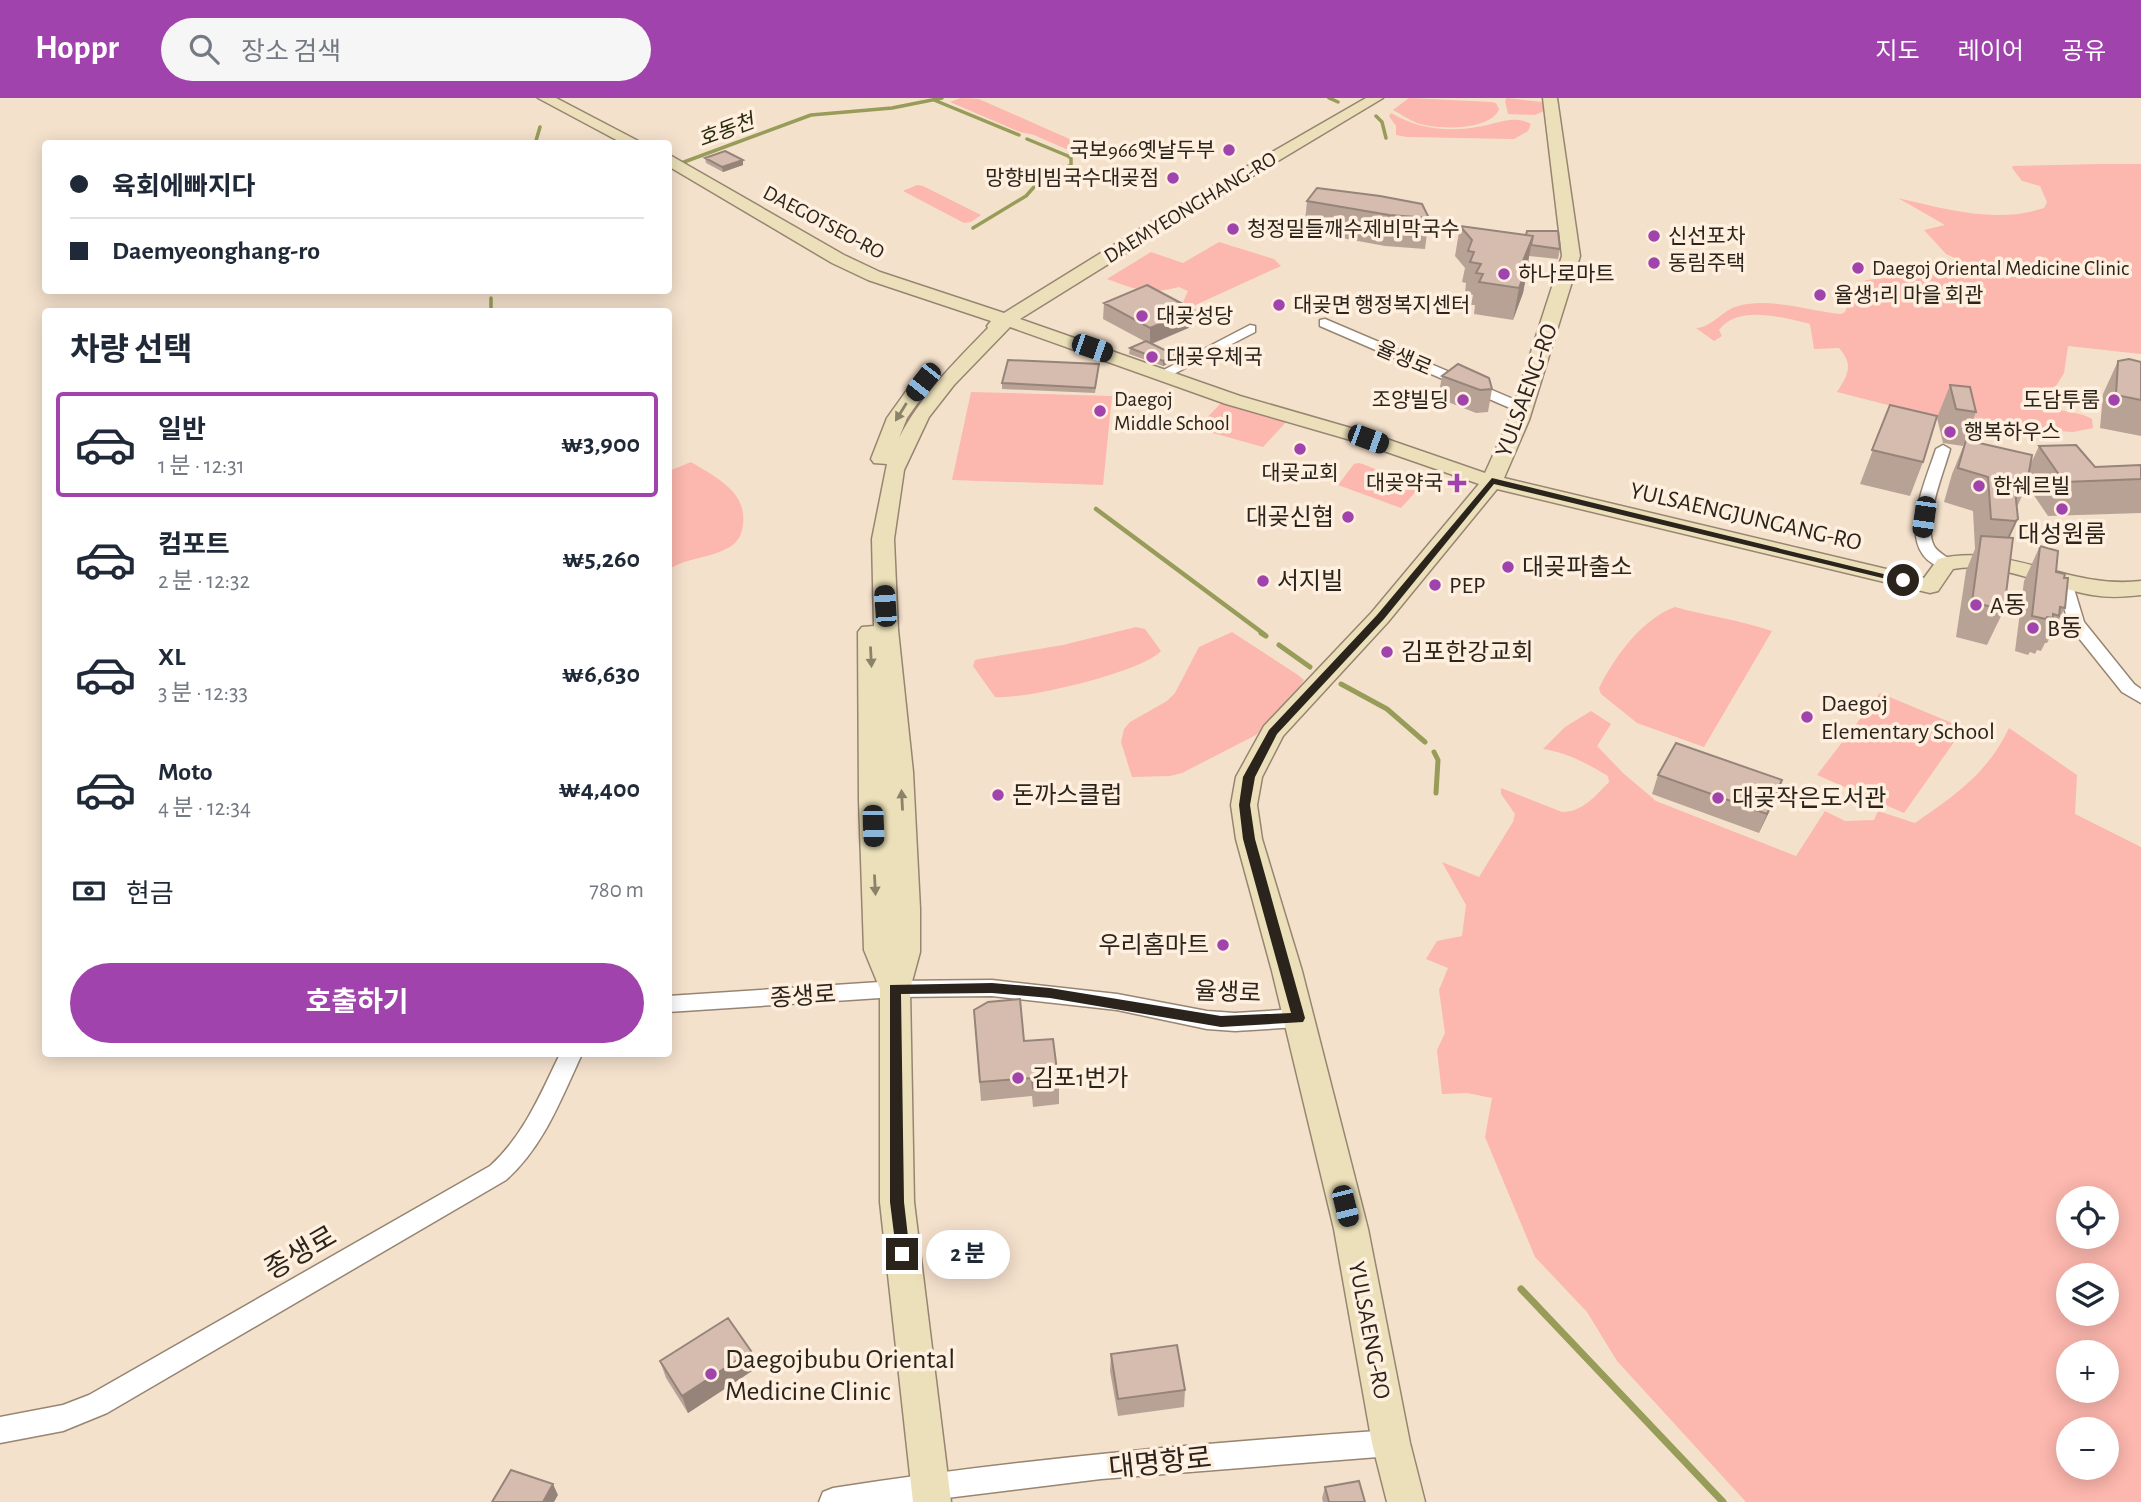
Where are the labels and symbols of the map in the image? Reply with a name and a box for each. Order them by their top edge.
water label: 호동천 [695,109,760,150]
place label: 국보966옛날두부 [1069,139,1215,161]
marker: 국보966옛날두부 [1221,142,1237,158]
street label: DAEMYEONGHANG-RO [1101,148,1280,267]
place label: 망향비빔국수대곶점 [985,167,1159,189]
marker: 망향비빔국수대곶점 [1165,170,1181,186]
street label: DAEGOTSEO-RO [760,182,888,263]
place label: 청정밀들깨수제비막국수 [1247,218,1460,240]
marker: 청정밀들깨수제비막국수 [1225,221,1241,237]
place label: 신선포차 [1668,225,1745,247]
marker: 신선포차 [1646,228,1662,244]
place label: 동림주택 [1668,252,1745,274]
marker: 동림주택 [1646,255,1662,271]
place label: Daegoj Oriental Medicine Clinic [1872,258,2129,279]
marker: Daegoj Oriental Medicine Clinic [1850,260,1866,276]
place label: 하나로마트 [1518,263,1615,285]
marker: 하나로마트 [1496,266,1512,282]
place label: 율생1리 마을 회관 [1834,284,1983,306]
marker: 율생1리 마을 회관 [1812,287,1828,303]
place label: 대곶면 행정복지센터 [1293,294,1470,316]
marker: 대곶면 행정복지센터 [1271,297,1287,313]
place label: 대곶성당 [1156,305,1233,327]
marker: 대곶성당 [1134,308,1150,324]
street label: YULSAENG-RO [1492,321,1562,460]
car [1069,331,1116,365]
street label: 율생로 [1373,337,1435,379]
place label: 대곶우체국 [1166,346,1263,368]
marker: 대곶우체국 [1144,349,1160,365]
car [902,359,945,405]
place label: Daegoj Middle School [1114,389,1230,434]
place label: 조양빌딩 [1372,389,1449,411]
place label: 도담투룸 [2023,389,2100,411]
marker: 조양빌딩 [1455,392,1471,408]
marker: 도담투룸 [2106,392,2122,408]
one-way arrow [895,402,908,421]
marker: Daegoj Middle School [1092,403,1108,419]
place label: 행복하우스 [1964,421,2061,443]
car [1345,422,1392,456]
marker: 행복하우스 [1942,424,1958,440]
marker: 대곶교회 [1292,441,1308,457]
place label: 대곶교회 [1261,462,1339,484]
place label: 대곶약국 [1366,472,1443,494]
marker: 대곶약국 [1449,475,1465,491]
place label: 한쉐르빌 [1993,475,2070,497]
marker: 한쉐르빌 [1971,478,1987,494]
street label: YULSAENGJUNGANG-RO [1628,479,1864,555]
car [1911,495,1938,539]
marker: 대성원룸 [2054,501,2070,517]
place label: 대곶신협 [1246,504,1334,530]
marker: 대곶신협 [1340,509,1356,525]
place label: 대성원룸 [2018,522,2106,547]
place label: 대곶파출소 [1522,555,1632,580]
marker: 대곶파출소 [1500,559,1516,575]
route start [1887,564,1919,596]
place label: 서지빌 [1277,569,1343,594]
marker: 서지빌 [1255,573,1271,589]
place label: PEP [1449,574,1486,598]
marker: PEP [1427,577,1443,593]
car [874,584,897,628]
place label: A동 [1990,594,2026,618]
marker: A동 [1968,597,1984,613]
place label: B동 [2047,617,2082,641]
marker: B동 [2025,620,2041,636]
place label: 김포한강교회 [1401,640,1533,665]
marker: 김포한강교회 [1379,644,1395,660]
one-way arrow [866,646,877,668]
place label: Daegoj Elementary School [1821,692,1995,744]
marker: Daegoj Elementary School [1799,709,1815,725]
place label: 돈까스클럽 [1012,783,1122,808]
place label: 대곶작은도서관 [1732,786,1887,811]
marker: 돈까스클럽 [990,787,1006,803]
one-way arrow [896,789,907,811]
marker: 대곶작은도서관 [1710,790,1726,806]
car [862,805,885,847]
one-way arrow [870,874,881,896]
place label: 우리홈마트 [1099,932,1209,958]
marker: 우리홈마트 [1215,937,1231,953]
street label: 율생로 [1194,979,1262,1006]
street label: 종생로 [769,982,837,1011]
place label: 김포1번가 [1032,1066,1129,1091]
marker: 김포1번가 [1010,1070,1026,1086]
car [1330,1183,1361,1229]
street label: 종생로 [260,1221,341,1285]
callout: 2 분 [926,1230,1010,1278]
route end [886,1238,918,1270]
street label: YULSAENG-RO [1344,1259,1394,1401]
place label: Daegojbubu Oriental Medicine Clinic [725,1346,955,1406]
marker: Daegojbubu Oriental Medicine Clinic [703,1366,719,1382]
street label: 대명항로 [1107,1443,1213,1483]

